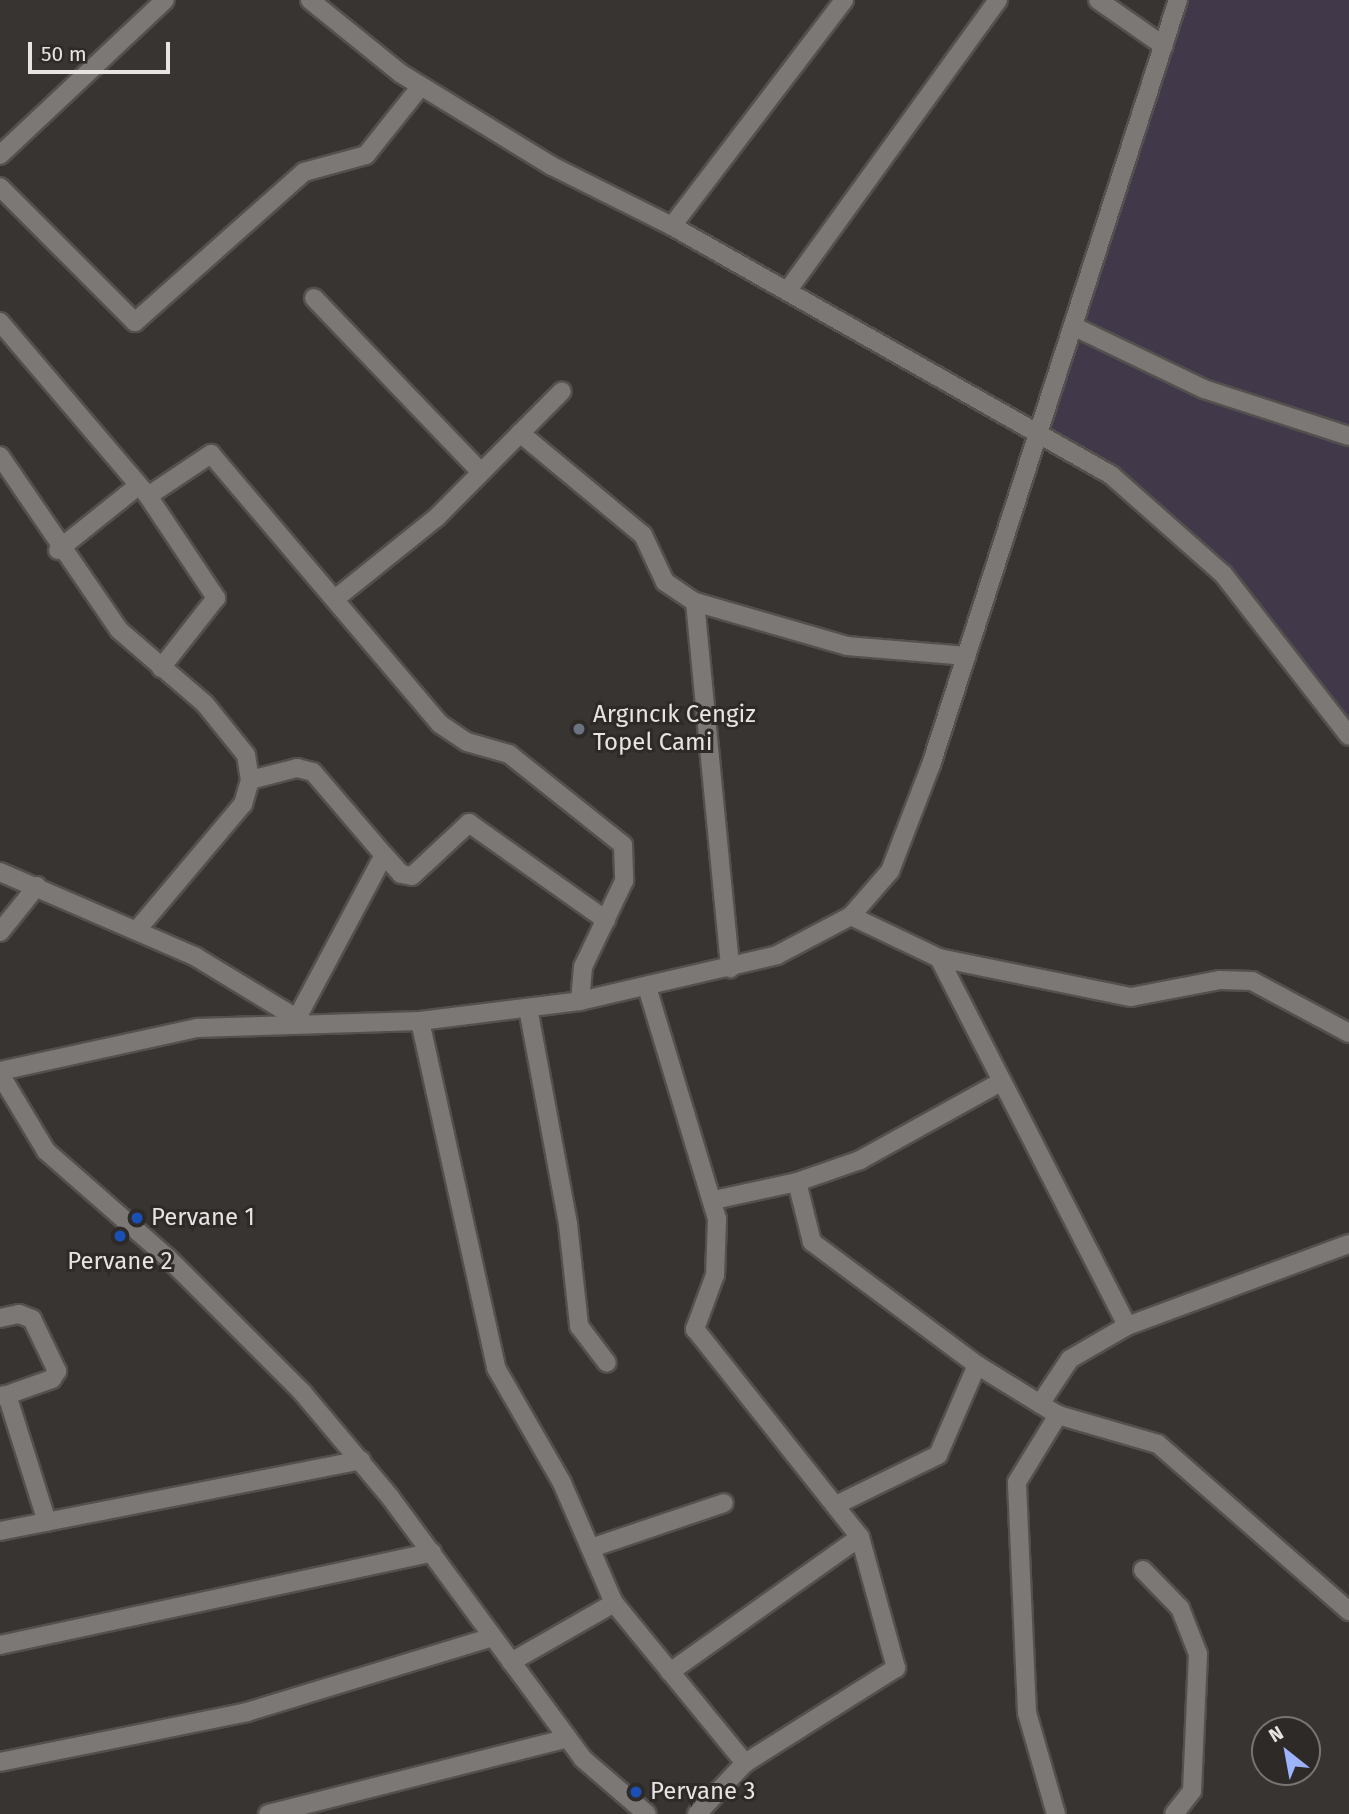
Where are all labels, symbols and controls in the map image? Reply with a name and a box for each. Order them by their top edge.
scale bar [32,28,173,72]
text: 50 m [41,41,87,67]
place label: Argıncık Cengiz Topel Cami [593,701,756,757]
marker: Argıncık Cengiz Topel Cami [571,721,587,737]
place label: Pervane 1 [151,1204,255,1232]
marker: Pervane 1 [129,1210,145,1226]
marker: Pervane 2 [112,1228,128,1244]
place label: Pervane 2 [67,1248,173,1276]
north arrow [1251,1716,1321,1786]
text: N [1265,1721,1287,1747]
place label: Pervane 3 [650,1778,756,1806]
marker: Pervane 3 [628,1784,644,1800]

